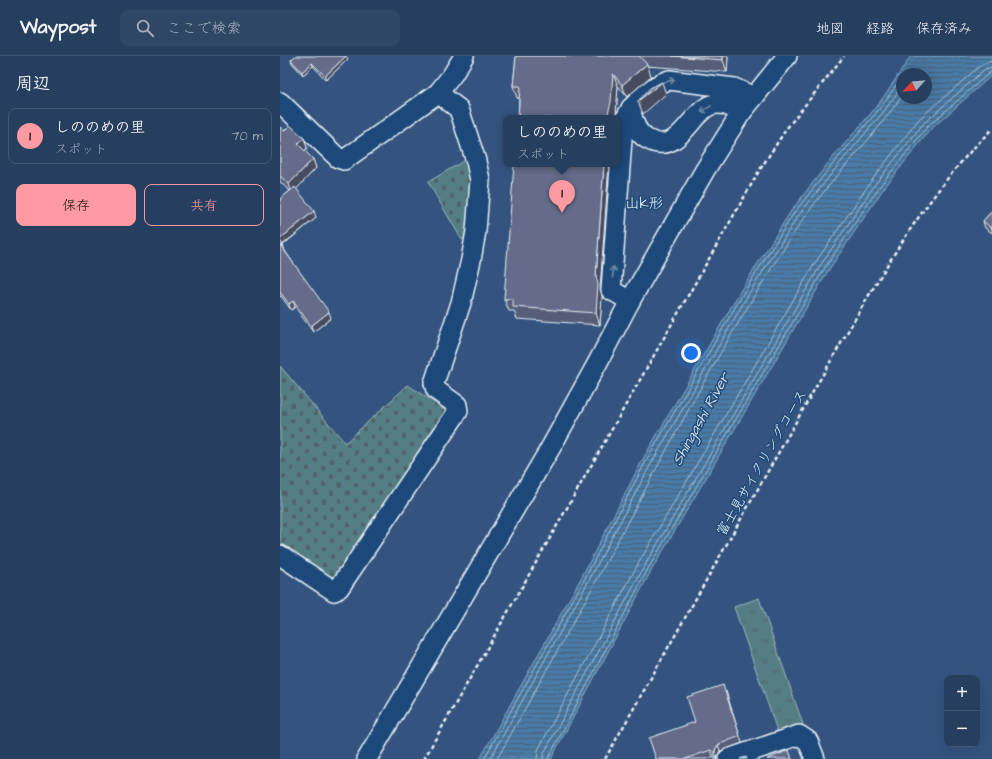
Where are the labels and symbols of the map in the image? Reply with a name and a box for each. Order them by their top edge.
north arrow [896,68,932,104]
one-way arrow [662,77,675,85]
one-way arrow [700,104,711,113]
pin: 1 [549,180,575,213]
district label: 山k形 [624,193,664,214]
one-way arrow [609,266,616,279]
your location [681,343,701,363]
water label: Shingashi River [667,368,737,469]
street label: 富士見サイクリングコース [712,386,812,540]

